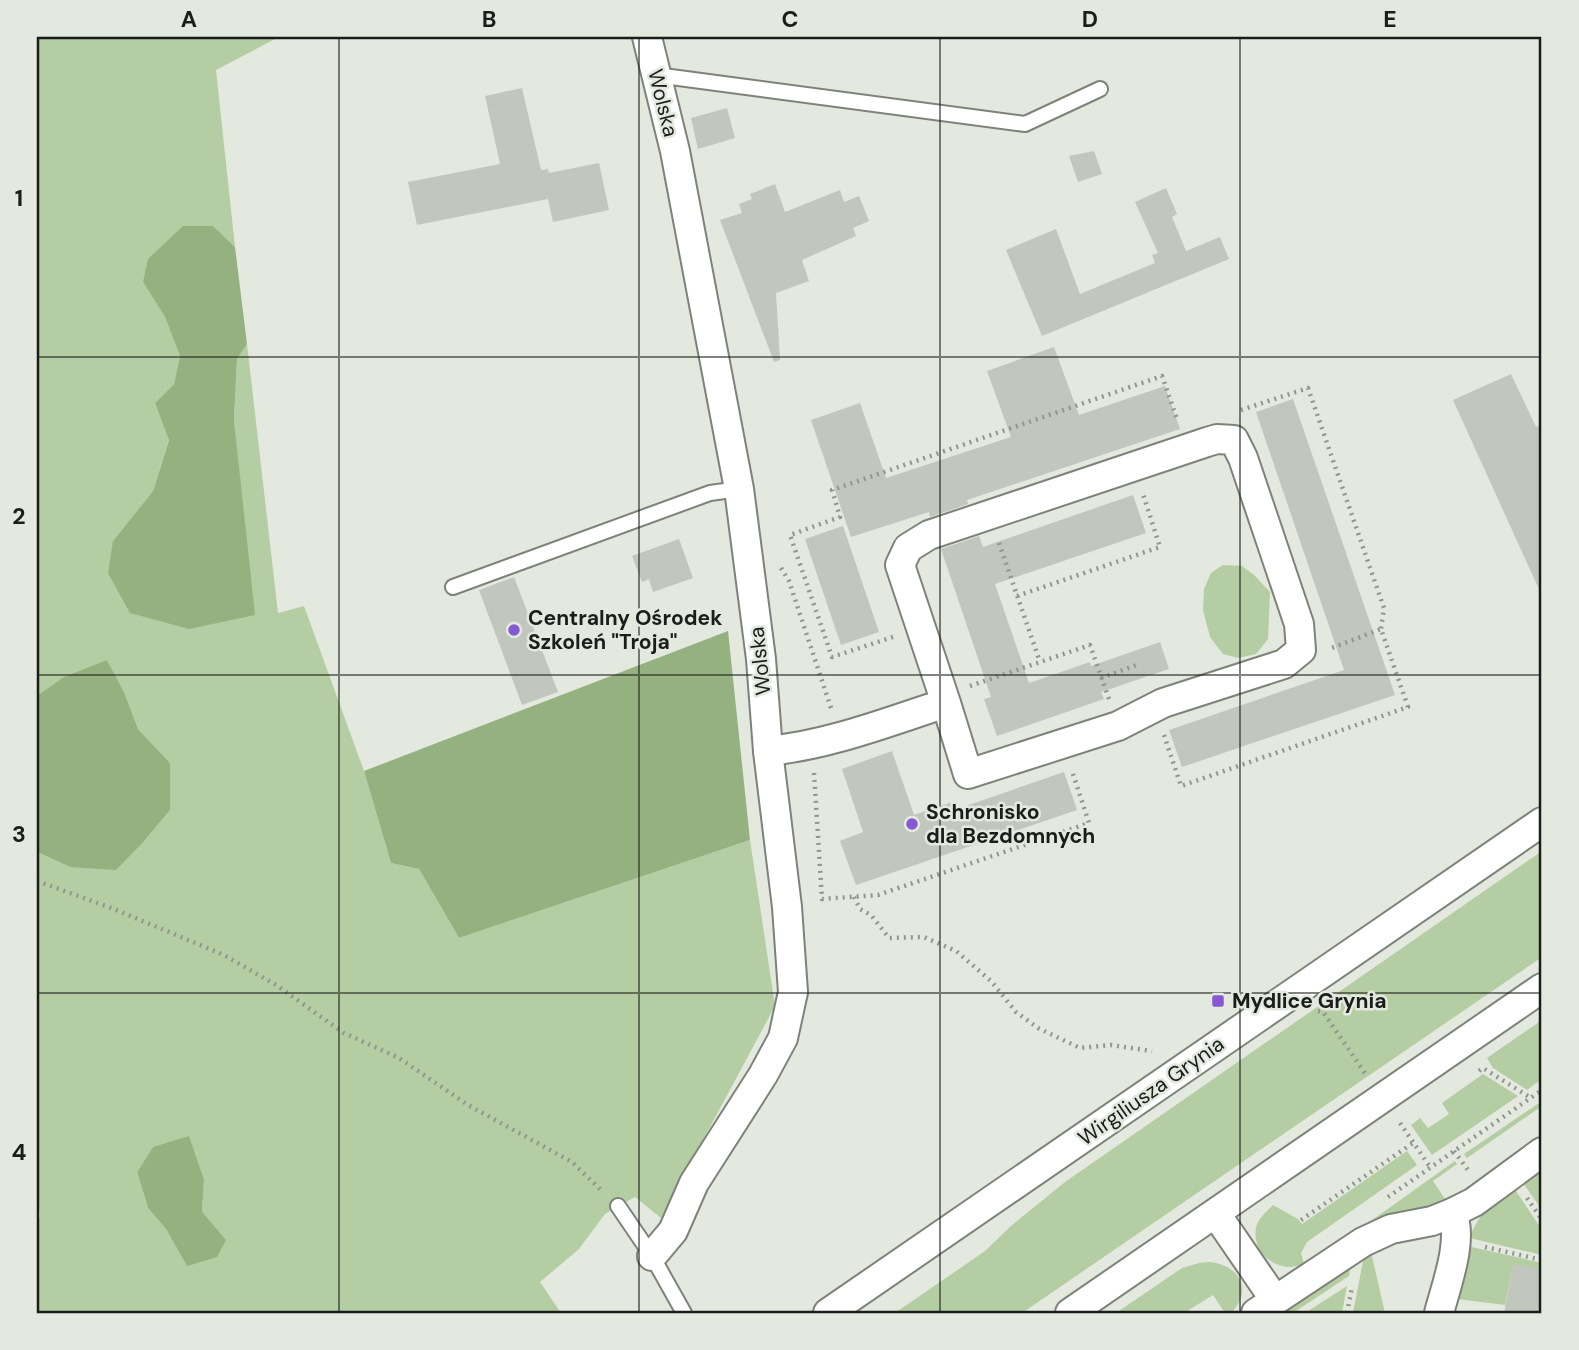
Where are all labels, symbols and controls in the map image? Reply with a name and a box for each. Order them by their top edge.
text: A [181,4,197,34]
text: B [482,4,496,34]
text: C [782,4,798,34]
text: D [1082,4,1098,34]
text: E [1383,4,1397,34]
street label: Wolska [641,66,685,140]
text: 1 [15,183,23,213]
text: 2 [12,501,26,531]
place label: Centralny Ośrodek Szkoleń "Troja" [528,604,722,656]
marker: Centralny Ośrodek Szkoleń "Troja" [506,622,522,638]
street label: Wolska [742,625,778,697]
place label: Schronisko dla Bezdomnych [926,798,1095,850]
marker: Schronisko dla Bezdomnych [904,816,920,832]
text: 3 [12,819,26,849]
place label: Mydlice Grynia [1232,987,1386,1015]
marker: Mydlice Grynia [1210,993,1226,1009]
street label: Wirgiliusza Grynia [1072,1030,1230,1152]
text: 4 [12,1137,27,1167]

